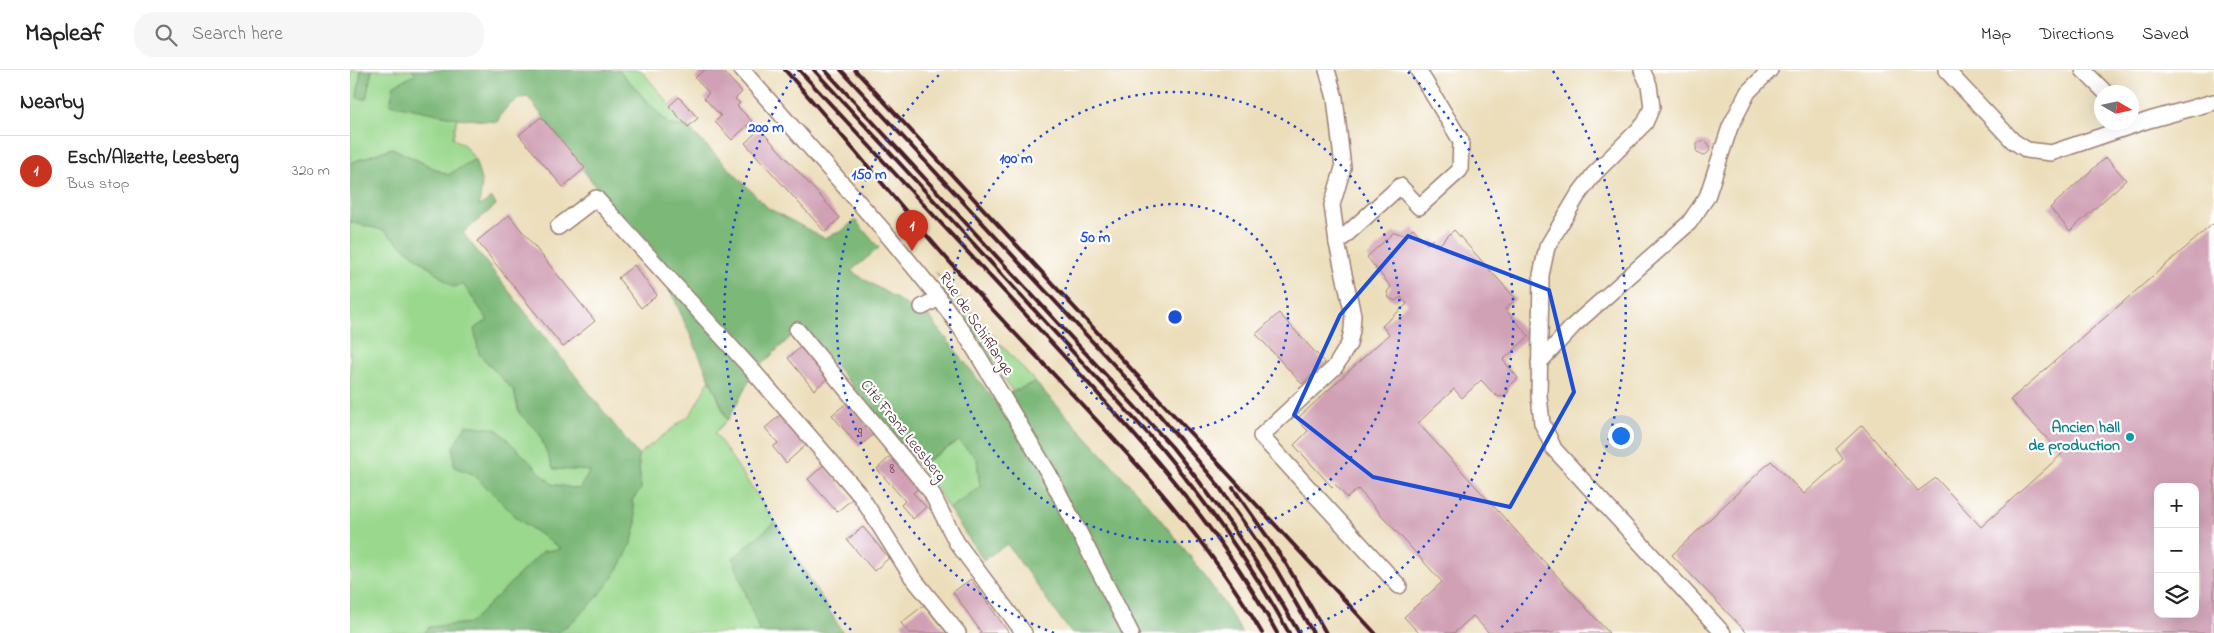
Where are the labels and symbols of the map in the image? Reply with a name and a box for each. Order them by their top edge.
north arrow [2094,85,2139,130]
text: 200 m [747,117,784,139]
text: 100 m [999,148,1033,170]
text: 150 m [851,164,887,186]
pin: 1 [896,210,928,251]
text: 50 m [1080,227,1111,249]
street label: Rue de Schifflange [932,267,1020,381]
centre of rings [1166,308,1184,326]
street label: Cité Franz Leesberg [854,375,952,487]
place label: Ancien hall de production [2028,416,2120,458]
house number: 9 [858,423,863,444]
your location [1608,423,1634,449]
marker: Ancien hall de production [2124,431,2136,443]
house number: 8 [889,459,895,480]

